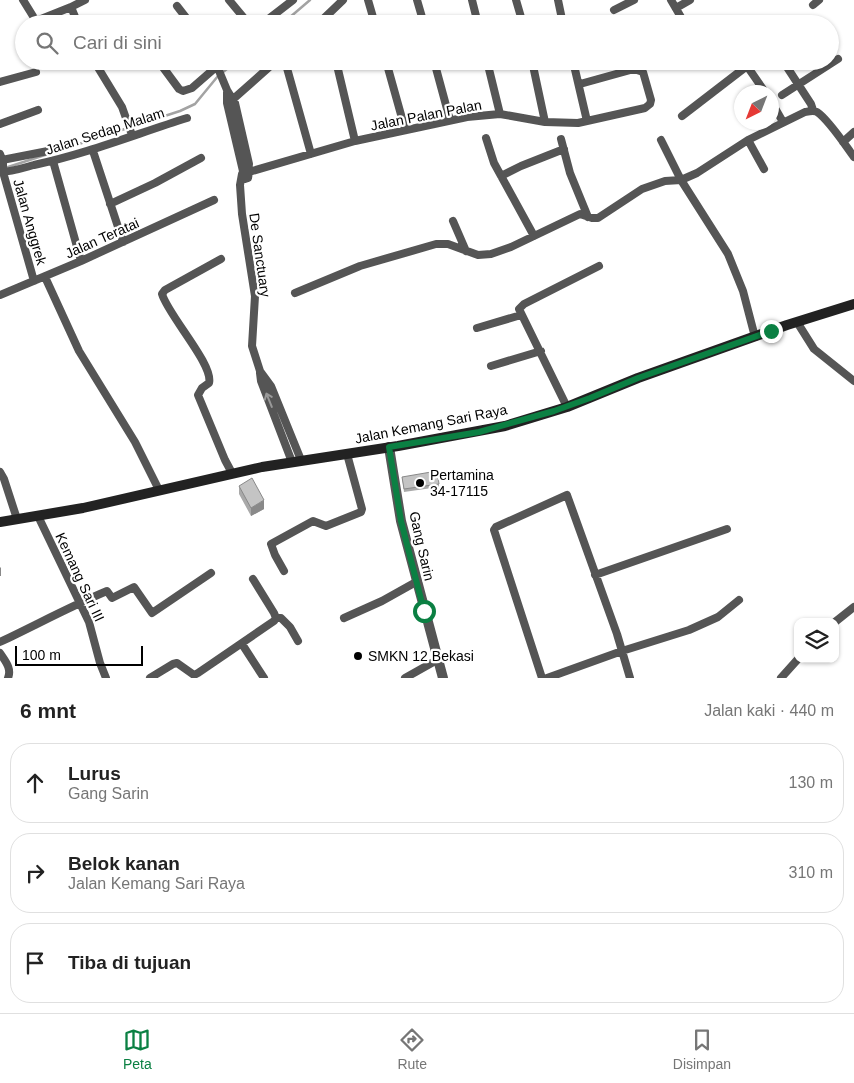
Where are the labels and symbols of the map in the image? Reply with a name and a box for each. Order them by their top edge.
north arrow [734,85,779,130]
street label: Jalan Palan Palan [369,96,483,134]
street label: Jalan Sedap Malam [44,104,166,158]
street label: Jalan Anggrek [10,177,50,268]
street label: De Sanctuary [246,212,274,298]
street label: Jalan Teratai [63,215,141,261]
route end [760,320,783,343]
one-way arrow [263,393,273,408]
street label: Jalan Kemang Sari Raya [353,401,509,447]
place label: Pertamina 34-17115 [430,467,494,499]
marker: Pertamina 34-17115 [414,477,426,489]
street label: Gang Sarin [406,510,438,582]
street label: Kemang Sari III [52,530,108,624]
route start [413,600,436,623]
scale bar [15,643,142,666]
place label: SMKN 12 Bekasi [368,648,474,664]
marker: SMKN 12 Bekasi [352,650,364,662]

